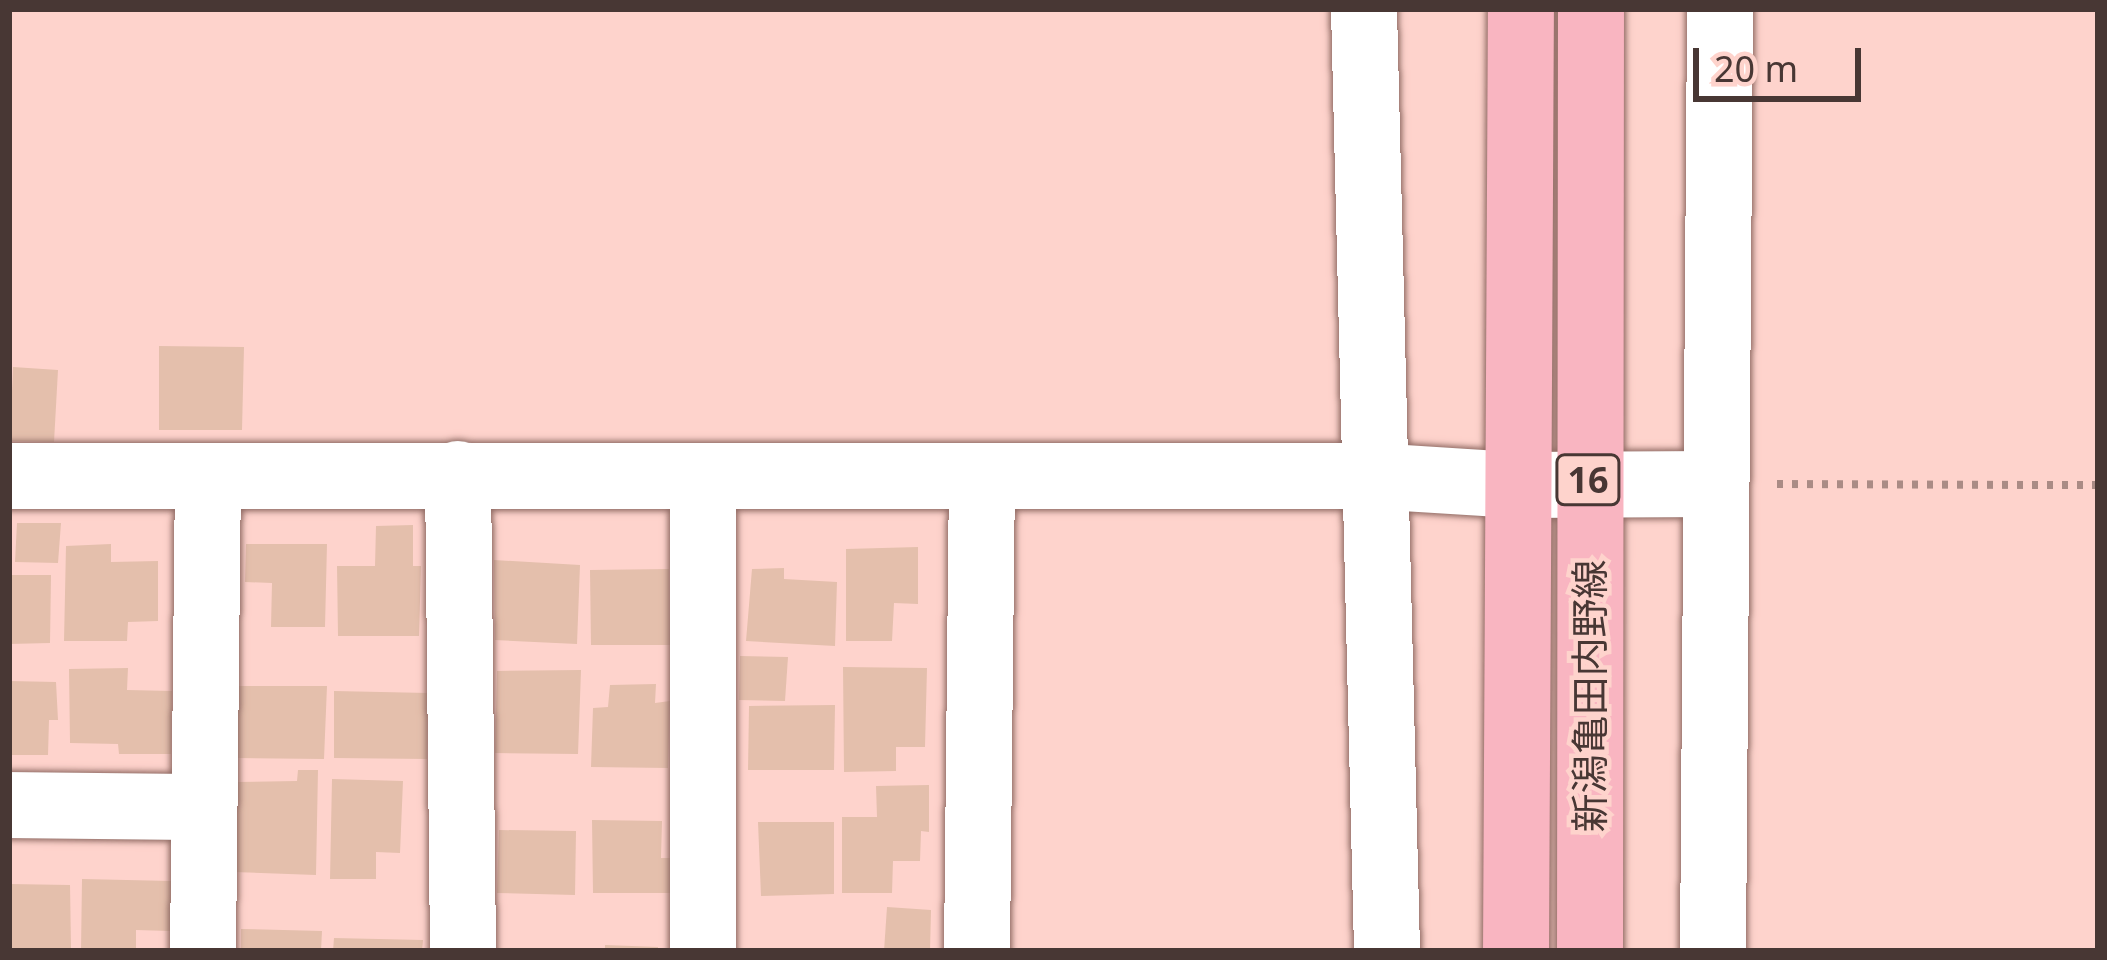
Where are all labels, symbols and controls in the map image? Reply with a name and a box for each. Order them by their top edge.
scale bar [1699,24,1867,98]
text: 20 m [1714,44,1798,93]
road number: 16 [1555,450,1621,510]
street label: 新潟亀田内野線 [1566,560,1612,832]

